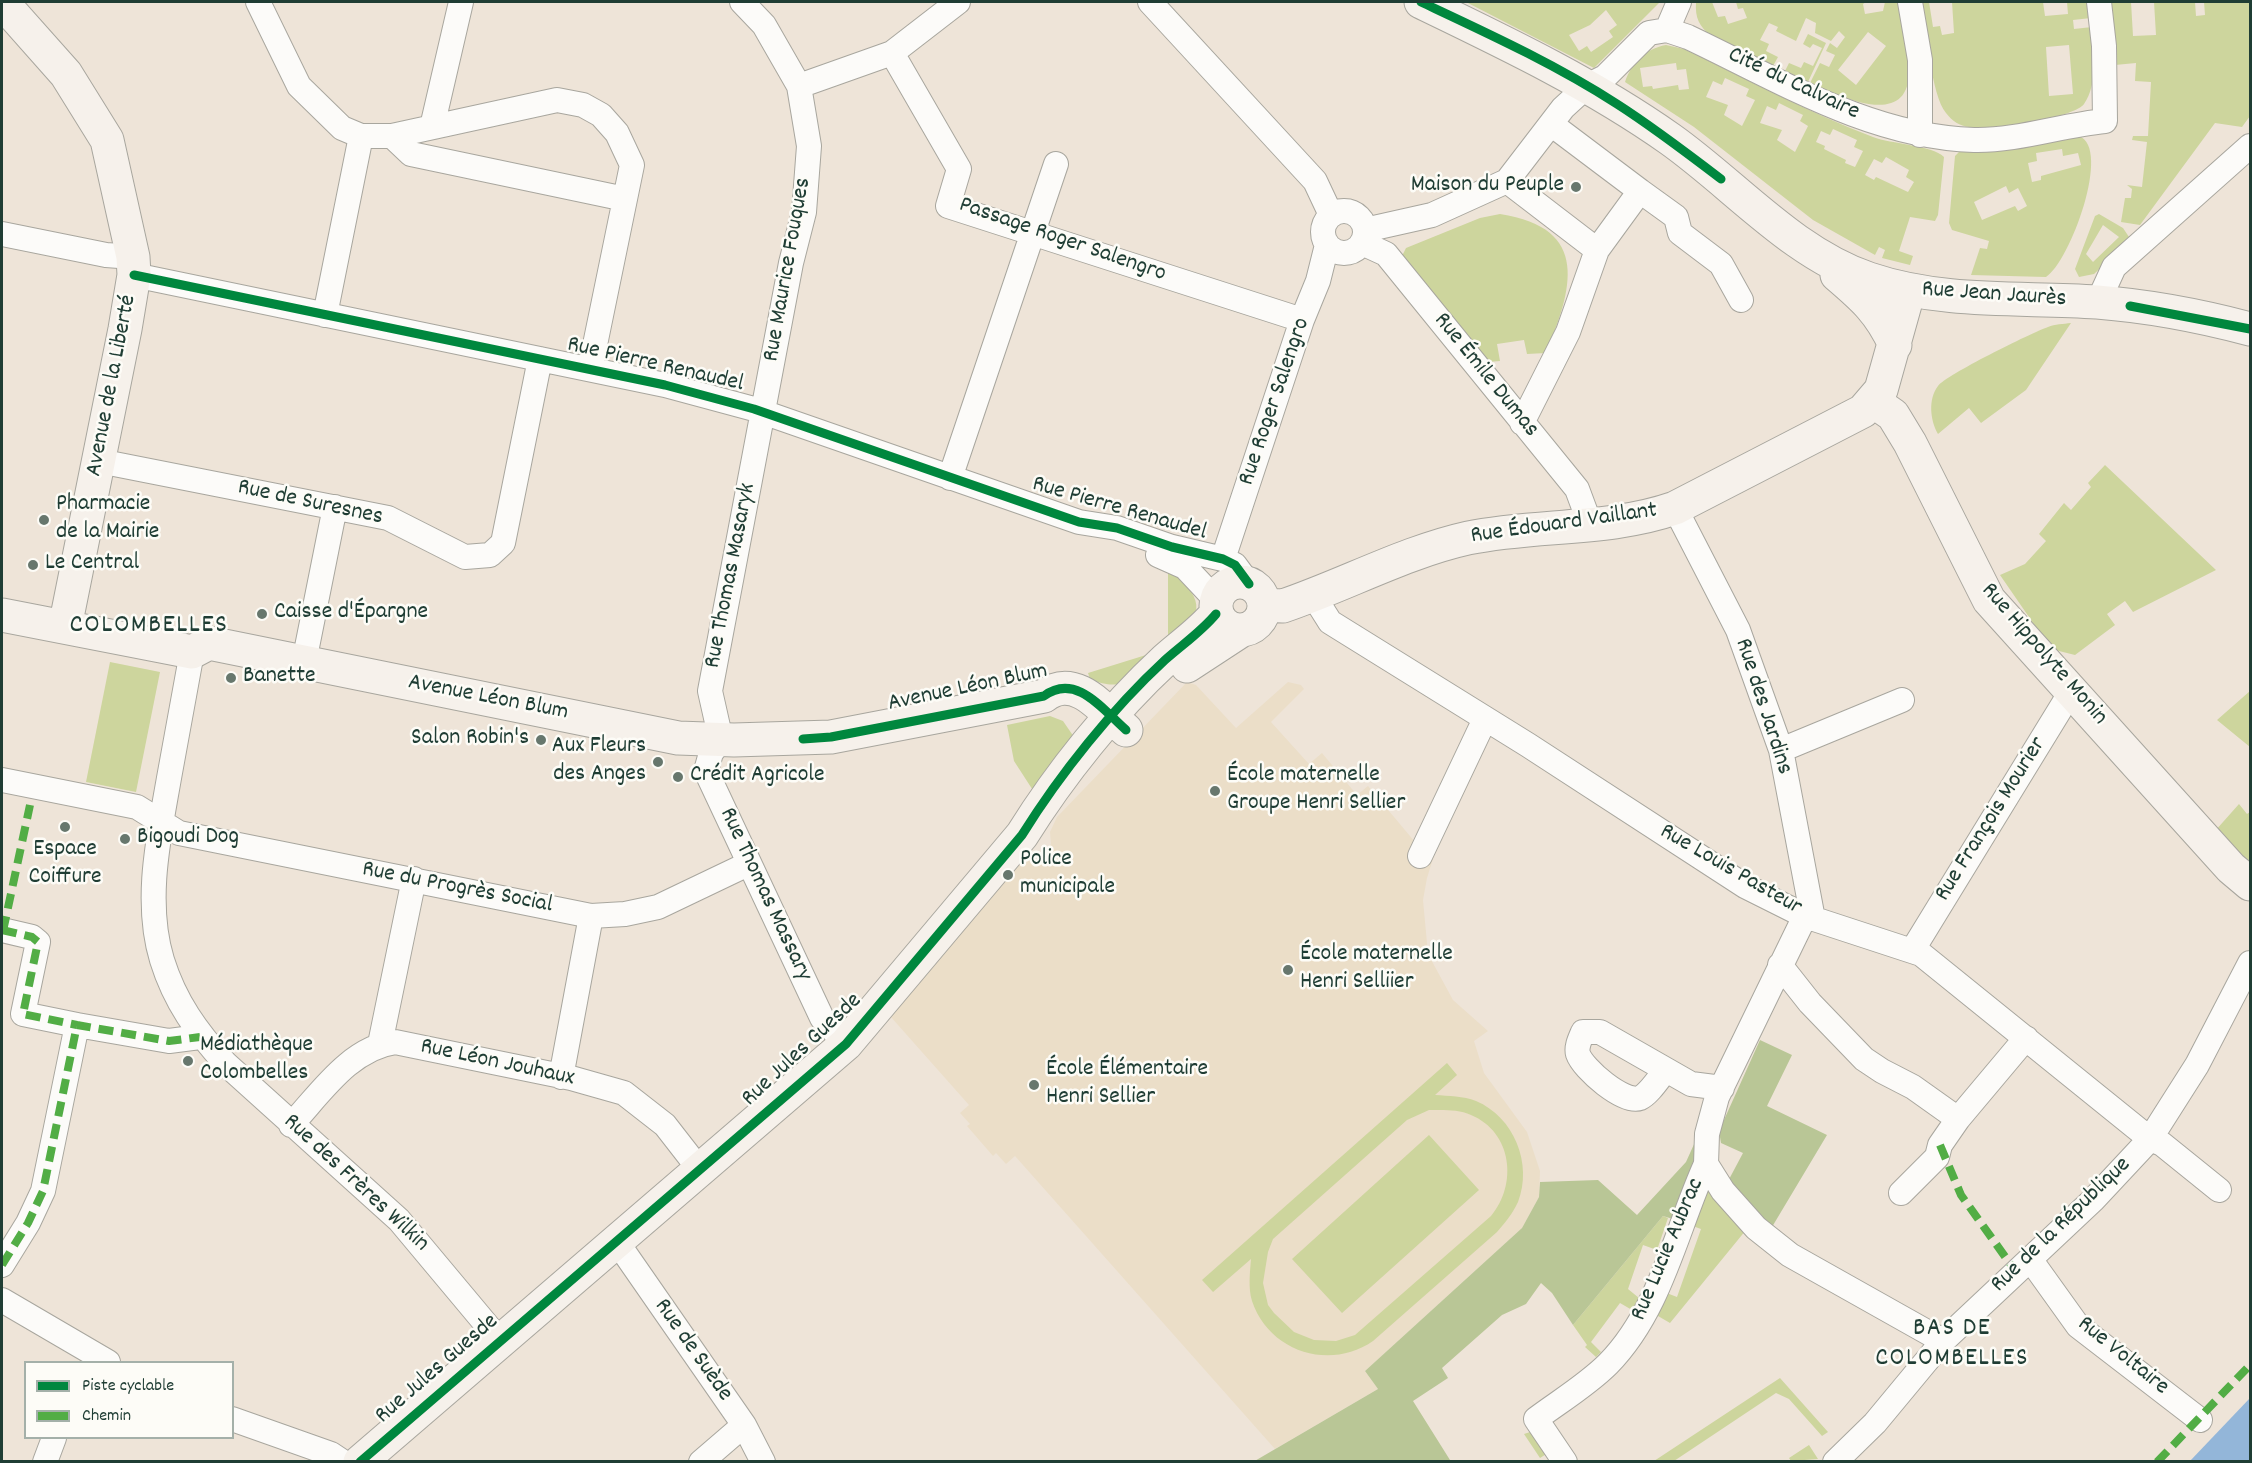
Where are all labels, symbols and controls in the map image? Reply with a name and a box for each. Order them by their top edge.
street label: Cité du Calvaire [1723,42,1863,128]
place label: Maison du Peuple [1411,173,1564,201]
street label: Rue Maurice Fouques [759,176,819,364]
marker: Maison du Peuple [1569,180,1583,194]
street label: Passage Roger Salengro [955,192,1169,290]
street label: Rue Jean Jaurès [1921,277,2067,315]
street label: Avenue de la Liberté [81,293,145,479]
street label: Rue Émile Dumas [1426,308,1544,444]
street label: Rue Roger Salengro [1234,314,1318,490]
street label: Rue Pierre Renaudel [564,332,746,400]
street label: Rue Pierre Renaudel [1028,471,1210,549]
street label: Rue de Suresnes [235,475,385,533]
street label: Rue Thomas Masaryk [700,481,764,671]
place label: Pharmacie de la Mairie [56,492,159,548]
street label: Rue Édouard Vaillant [1469,498,1659,552]
marker: Pharmacie de la Mairie [37,513,51,527]
place label: Le Central [45,551,139,579]
marker: Le Central [26,558,40,572]
street label: Rue Hippolyte Monin [1973,578,2113,732]
place label: Caisse d'Épargne [274,600,428,628]
marker: Caisse d'Épargne [255,607,269,621]
district label: COLOMBELLES [69,611,229,643]
street label: Rue des Jardins [1726,635,1798,779]
street label: Avenue Léon Blum [886,658,1050,720]
place label: Banette [243,664,316,692]
street label: Avenue Léon Blum [405,669,571,729]
marker: Banette [224,671,238,685]
place label: Salon Robin's [411,726,529,754]
marker: Salon Robin's [534,733,548,747]
street label: Rue François Mourier [1930,733,2054,907]
place label: Aux Fleurs des Anges [552,734,646,790]
marker: Aux Fleurs des Anges [651,755,665,769]
place label: Crédit Agricole [690,763,825,791]
place label: École maternelle Groupe Henri Sellier [1227,763,1405,819]
marker: Crédit Agricole [671,770,685,784]
marker: École maternelle Groupe Henri Sellier [1208,784,1222,798]
street label: Rue Thomas Massary [711,804,817,986]
street label: Rue Louis Pasteur [1654,819,1806,923]
marker: Espace Coiffure [58,820,72,834]
place label: Bigoudi Dog [137,825,239,853]
marker: Bigoudi Dog [118,832,132,846]
place label: Espace Coiffure [29,837,101,893]
place label: Police municipale [1020,847,1115,903]
street label: Rue du Progrès Social [359,856,555,922]
marker: Police municipale [1001,868,1015,882]
place label: École maternelle Henri Selliier [1300,942,1453,998]
marker: École maternelle Henri Selliier [1281,963,1295,977]
street label: Rue Jules Guesde [737,988,869,1114]
place label: Médiathèque Colombelles [200,1033,313,1089]
street label: Rue Léon Jouhaux [417,1034,577,1094]
marker: Médiathèque Colombelles [181,1054,195,1068]
place label: École Élémentaire Henri Sellier [1046,1057,1208,1113]
marker: École Élémentaire Henri Sellier [1027,1078,1041,1092]
street label: Rue des Frères Wilkin [276,1109,434,1259]
street label: Rue de la République [1986,1152,2138,1300]
street label: Rue Lucie Aubrac [1626,1174,1712,1326]
street label: Rue de Suède [646,1294,738,1408]
street label: Rue Jules Guesde [370,1309,506,1431]
street label: Rue Voltaire [2070,1311,2174,1403]
district label: BAS DE COLOMBELLES [1875,1314,2029,1376]
legend [24,1361,234,1439]
text: Piste cyclable [82,1374,174,1399]
text: Chemin [82,1404,131,1429]

